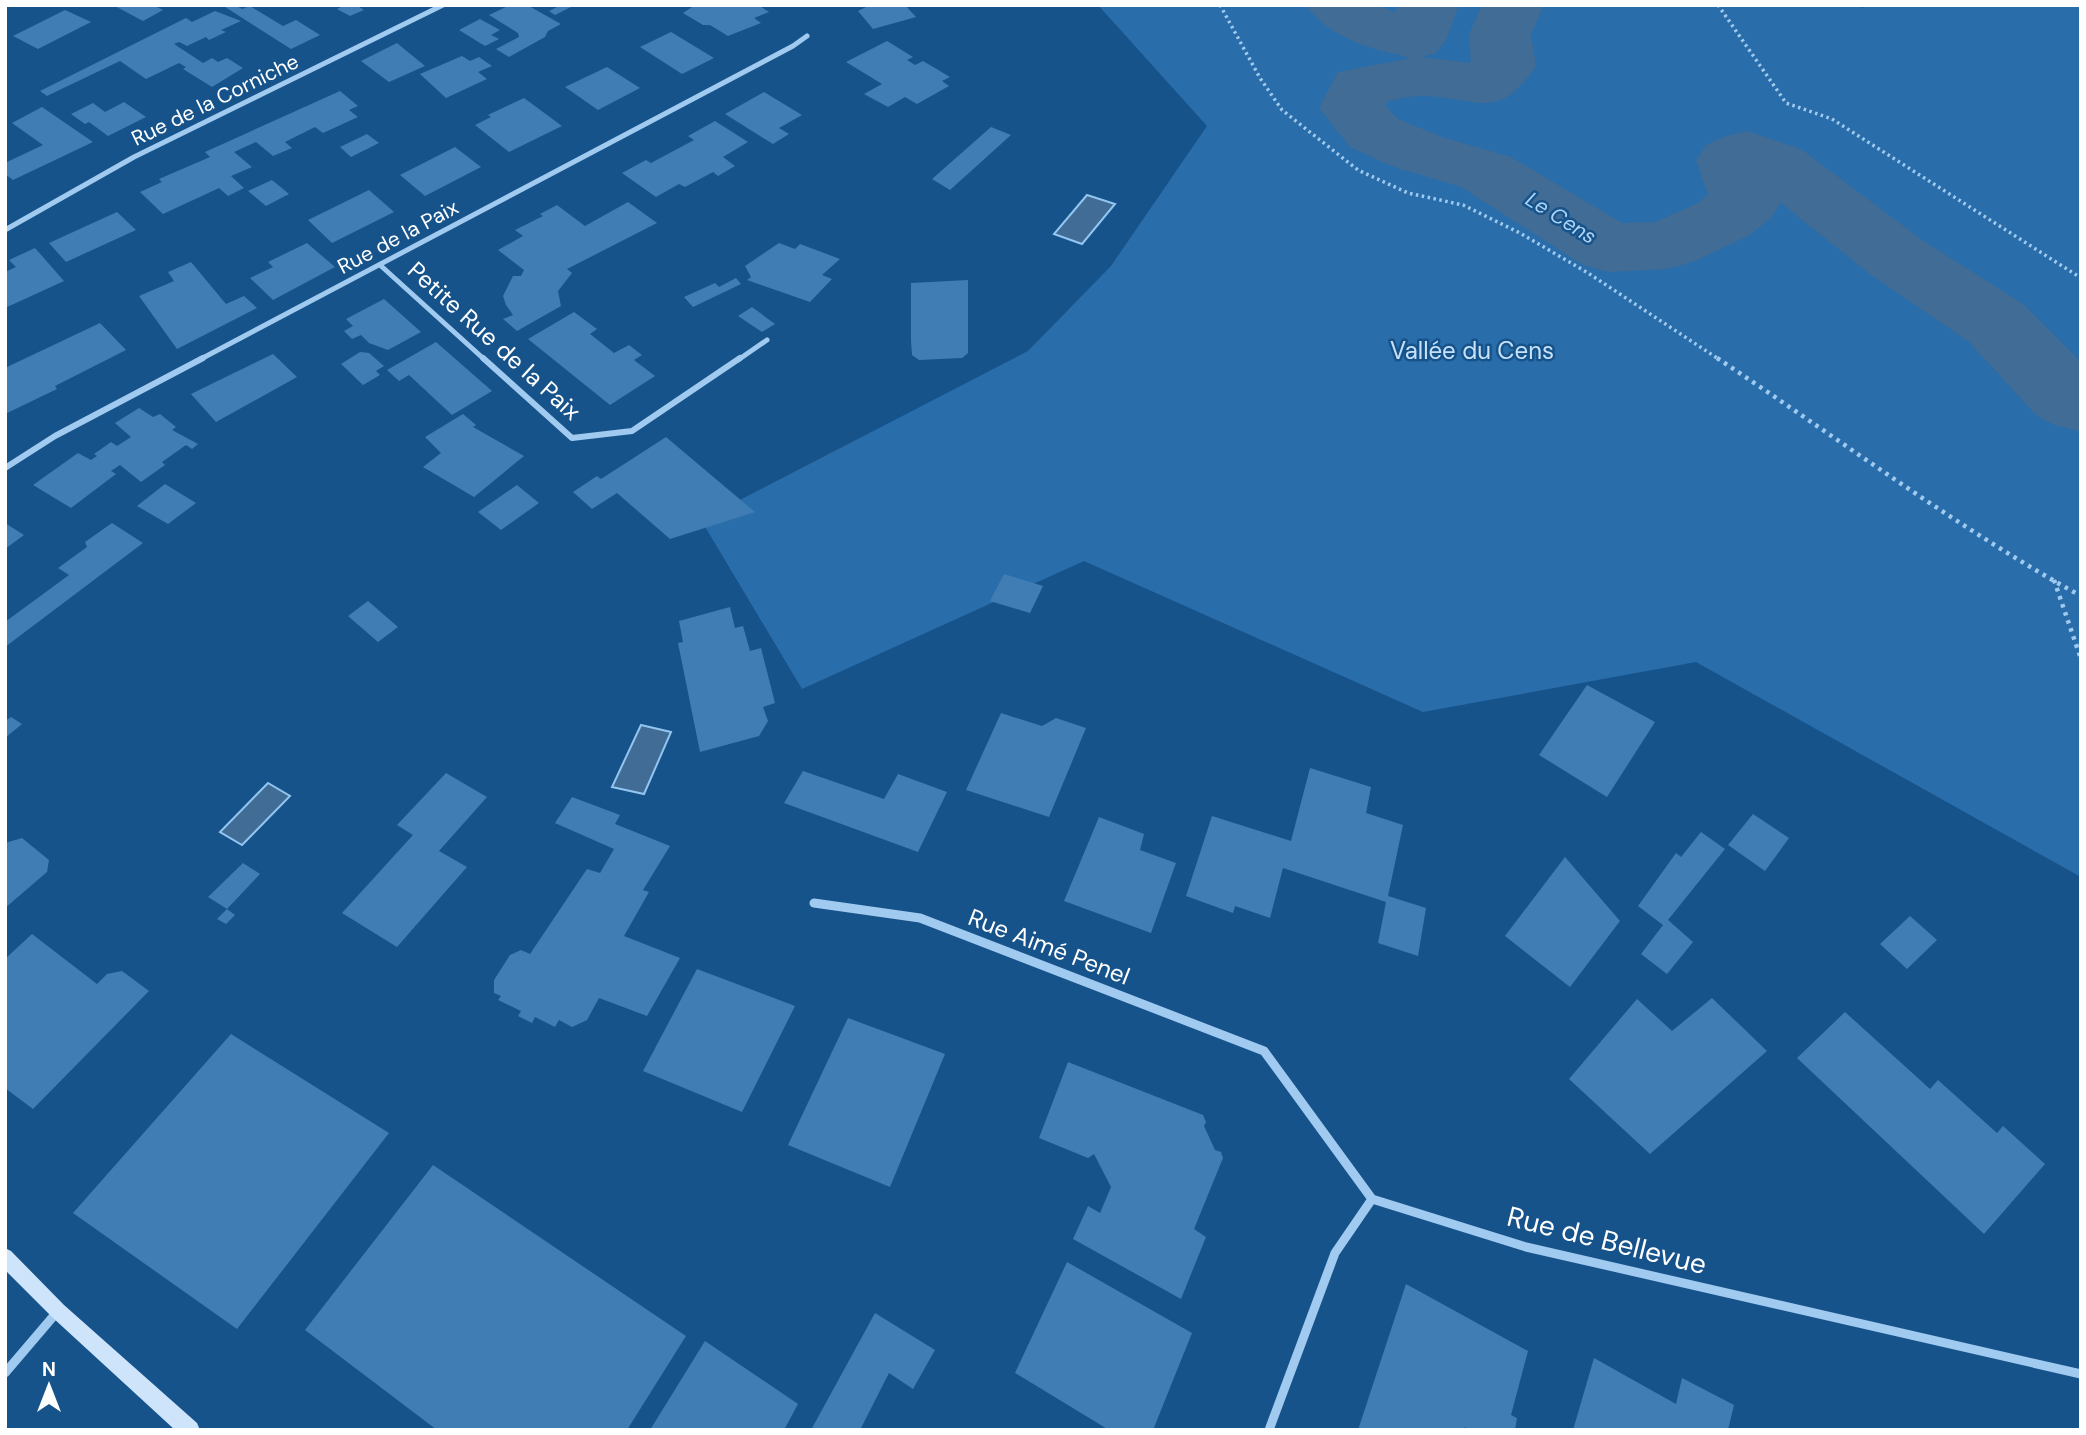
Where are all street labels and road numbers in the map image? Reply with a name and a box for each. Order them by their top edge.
street label: Rue de la Corniche [127,47,303,153]
street label: Rue de la Paix [333,193,463,281]
street label: Petite Rue de la Paix [401,255,588,427]
street label: Rue Aimé Penel [964,901,1134,992]
street label: Rue de Bellevue [1503,1198,1710,1283]

